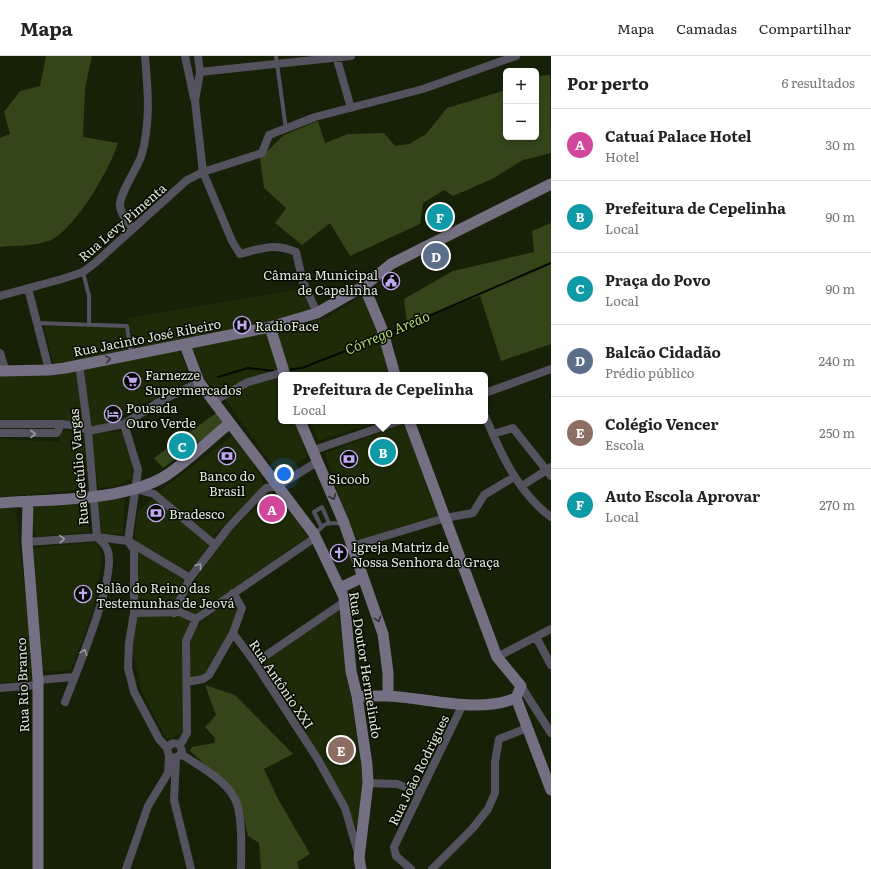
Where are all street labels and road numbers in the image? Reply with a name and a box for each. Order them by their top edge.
street label: Rua Levy Pimenta [74,178,170,266]
street label: Rua Jacinto José Ribeiro [71,313,223,361]
street label: Rua Getúlio Vargas [63,408,93,526]
street label: Rua Doutor Hermelindo [345,590,387,740]
street label: Rua Antônio XXI [245,636,319,732]
street label: Rua Rio Branco [11,637,33,733]
street label: Rua João Rodrigues [383,711,453,829]

